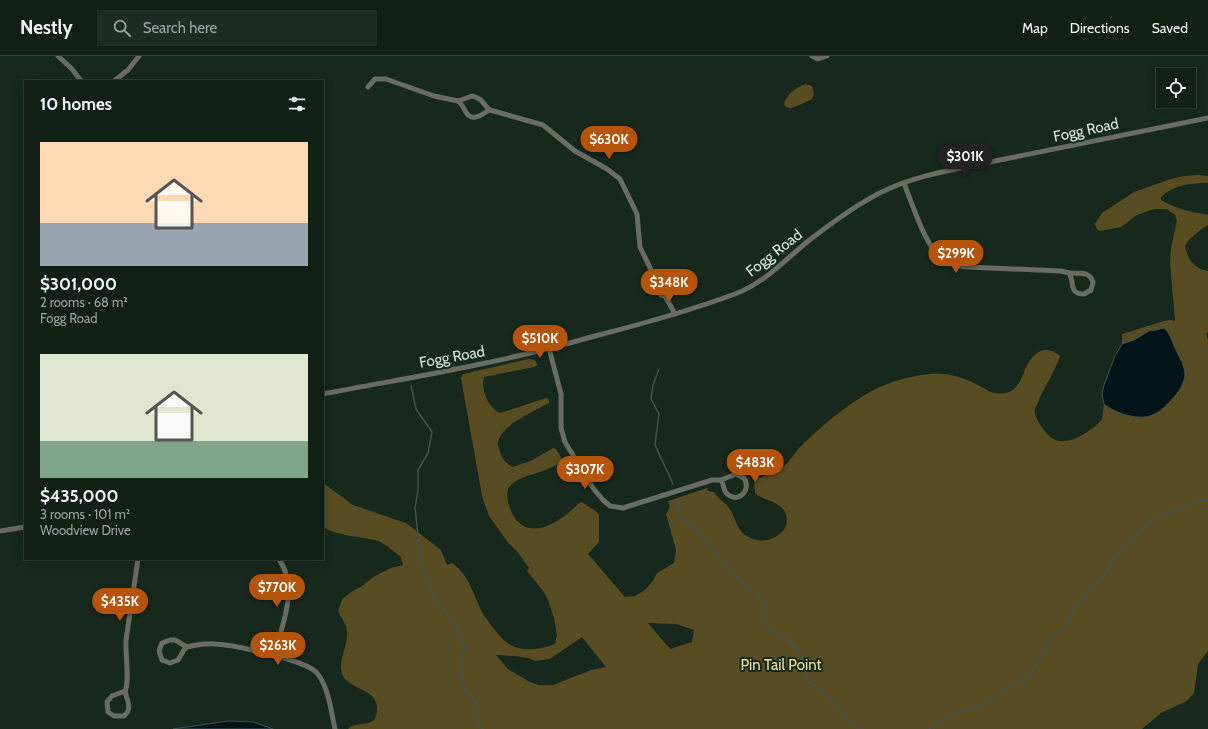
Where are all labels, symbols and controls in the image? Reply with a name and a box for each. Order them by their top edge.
search box [97,10,377,46]
text: Nestly [20,16,73,39]
icon: search [111,17,133,39]
text: Search here [143,19,217,37]
text: Map [1022,19,1048,37]
text: Directions [1070,19,1130,37]
text: Saved [1152,19,1188,37]
map controls [1156,68,1196,108]
button: locate [1156,68,1196,108]
icon: filters [286,93,308,115]
text: 10 homes [40,94,112,114]
street label: Fogg Road [1052,114,1120,146]
pin: $630K [581,126,637,160]
text: $630K [589,131,629,147]
pin: $301K [937,143,993,177]
text: $301K [947,148,983,164]
icon: home [138,168,210,240]
street label: Fogg Road [742,225,806,281]
pin: $299K [928,240,984,274]
text: $299K [937,245,975,261]
pin: $348K [641,269,697,303]
text: $301,000 [40,274,117,294]
text: $348K [650,274,688,290]
text: 2 rooms · 68 m² [40,294,128,310]
text: Fogg Road [40,310,97,326]
pin: $510K [512,325,568,359]
text: $510K [522,330,558,346]
street label: Fogg Road [418,342,486,372]
icon: home [138,380,210,452]
pin: $483K [727,449,783,483]
text: $483K [736,454,774,470]
pin: $307K [557,456,613,490]
text: $307K [566,461,604,477]
text: $435,000 [40,486,119,506]
text: 3 rooms · 101 m² [40,506,130,522]
text: Woodview Drive [40,522,131,538]
pin: $770K [249,574,305,608]
text: $770K [258,579,296,595]
pin: $435K [92,588,148,622]
text: $435K [101,593,139,609]
pin: $263K [250,632,306,666]
text: $263K [260,637,296,653]
park label: Pin Tail Point [741,656,821,674]

